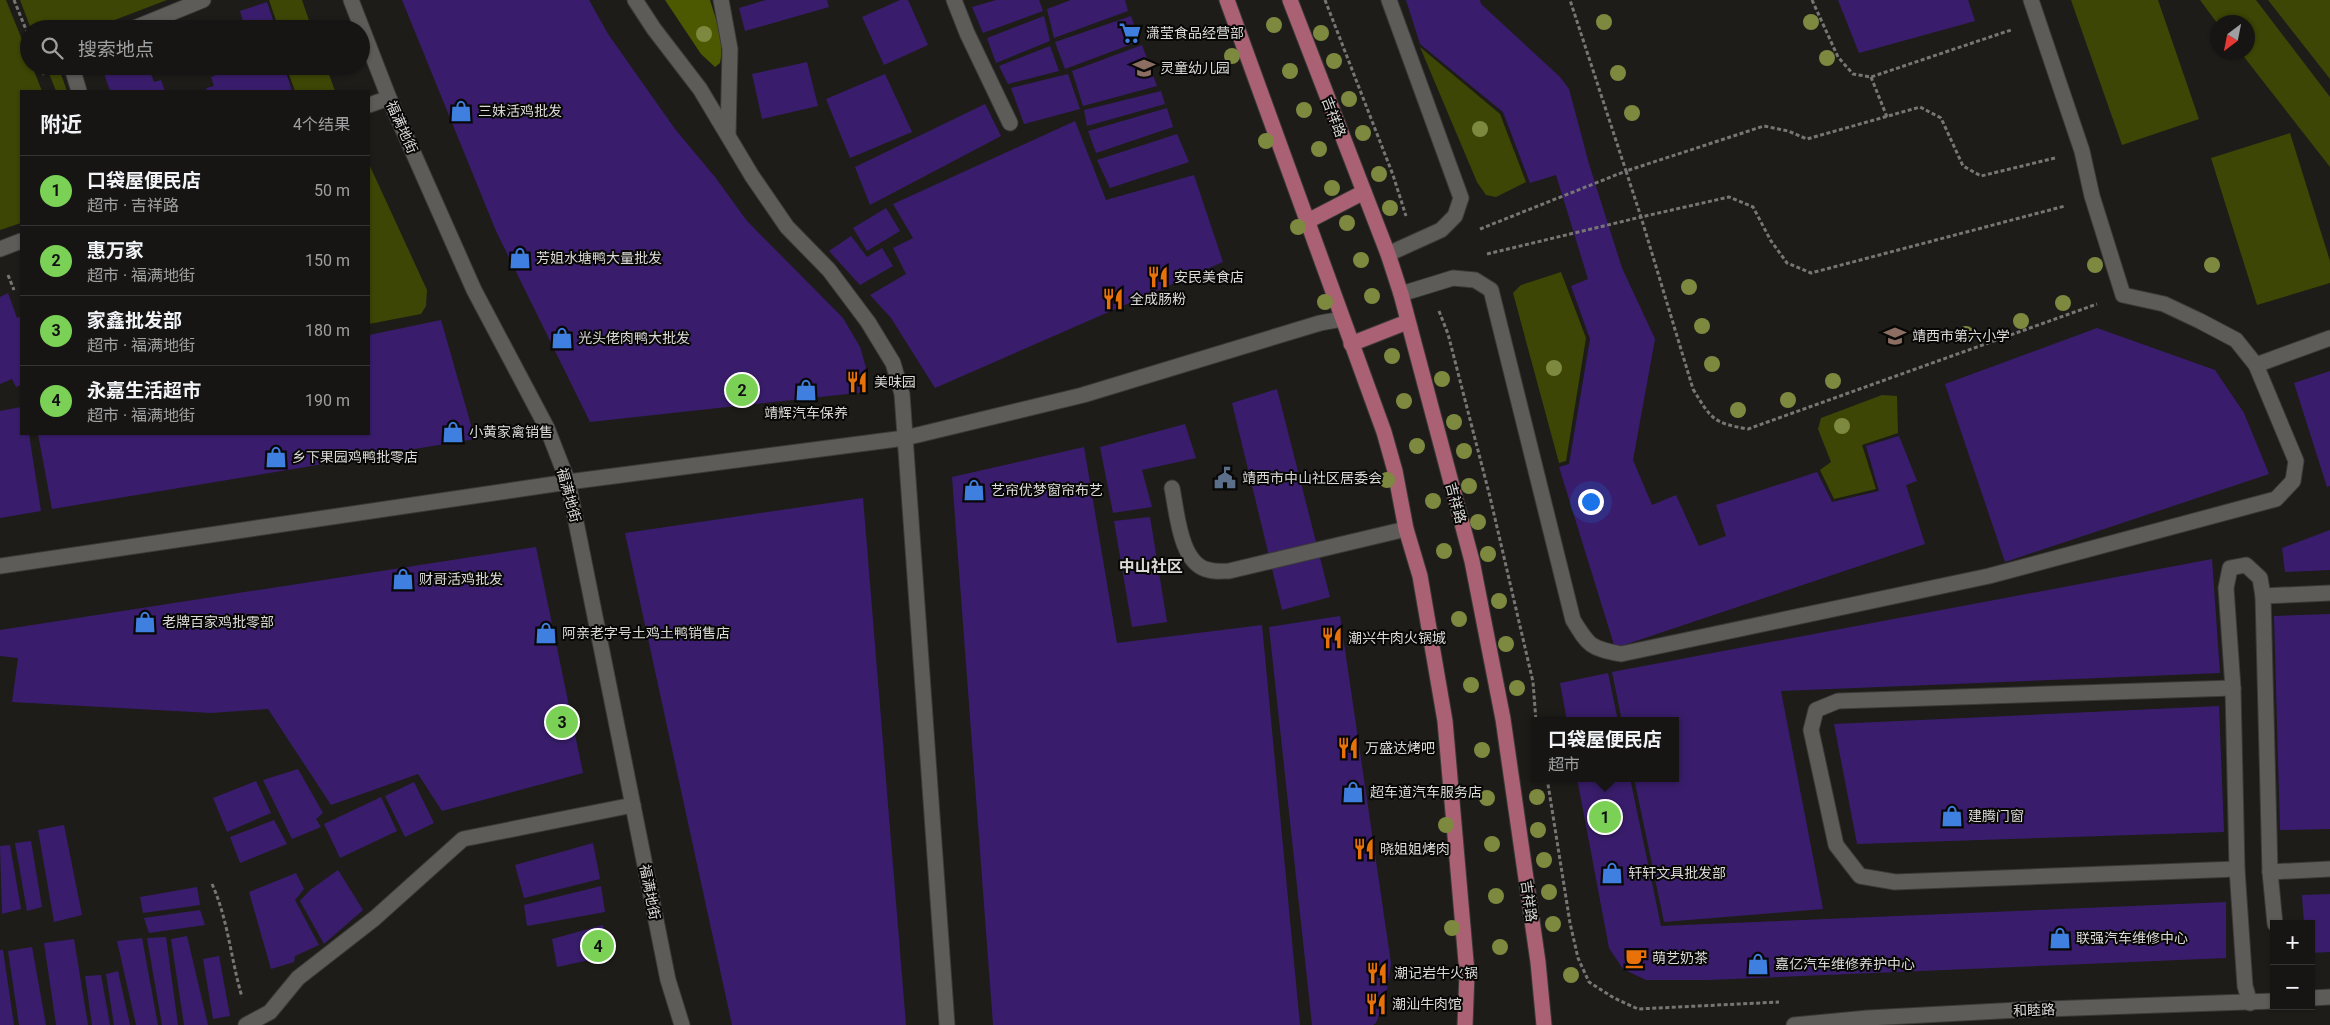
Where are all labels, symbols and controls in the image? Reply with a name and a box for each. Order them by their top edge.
north arrow [2210,15,2255,60]
search box [20,20,370,75]
supermarket icon: 潇莹食品经营部 [1117,20,1143,46]
place label: 潇莹食品经营部 [1146,25,1244,41]
icon: search [38,34,66,62]
text: 搜索地点 [78,38,154,61]
school or university icon: 灵童幼儿园 [1131,55,1157,81]
place label: 灵童幼儿园 [1160,60,1230,76]
street label: 吉祥路 [1319,95,1349,139]
street label: 福满地街 [383,98,421,156]
shop icon: 三妹活鸡批发 [448,98,474,124]
place label: 三妹活鸡批发 [478,103,562,119]
text: 附近 [40,113,82,137]
text: 4个结果 [293,115,350,134]
text: 口袋屋便民店 [87,169,201,192]
text: 1 [51,181,61,200]
text: 50 m [314,181,350,200]
text: 超市 · 吉祥路 [87,196,179,215]
text: 惠万家 [87,239,144,262]
shop icon: 芳姐水塘鸭大量批发 [507,245,533,271]
place label: 芳姐水塘鸭大量批发 [536,250,662,266]
text: 2 [51,251,61,270]
text: 150 m [305,251,350,270]
restaurant icon: 安民美食店 [1145,264,1171,290]
text: 超市 · 福满地街 [87,266,195,285]
place label: 安民美食店 [1174,269,1244,285]
restaurant icon: 全成肠粉 [1100,286,1126,312]
place label: 全成肠粉 [1130,291,1186,307]
text: 家鑫批发部 [87,309,182,332]
text: 3 [51,321,61,340]
text: 180 m [305,321,350,340]
school or university icon: 靖西市第六小学 [1882,323,1908,349]
shop icon: 光头佬肉鸭大批发 [549,325,575,351]
place label: 靖西市第六小学 [1912,328,2010,344]
place label: 光头佬肉鸭大批发 [578,330,690,346]
text: 超市 · 福满地街 [87,336,195,355]
restaurant icon: 美味园 [844,369,870,395]
pin: 2 [726,371,758,409]
place label: 美味园 [874,374,916,390]
shop icon: 靖辉汽车保养 [793,377,819,403]
text: 永嘉生活超市 [87,379,201,402]
text: 4 [51,391,61,410]
text: 190 m [305,391,350,410]
place label: 靖辉汽车保养 [764,405,848,421]
text: 超市 · 福满地街 [87,406,195,425]
shop icon: 小黄家禽销售 [440,419,466,445]
place label: 小黄家禽销售 [469,424,553,440]
shop icon: 乡下果园鸡鸭批零店 [263,444,289,470]
place label: 乡下果园鸡鸭批零店 [292,449,418,465]
public building icon: 靖西市中山社区居委会 [1212,465,1238,491]
street label: 福满地街 [554,466,584,524]
place label: 靖西市中山社区居委会 [1242,470,1382,486]
shop icon: 艺帘优梦窗帘布艺 [961,477,987,503]
street label: 吉祥路 [1443,481,1469,525]
place label: 艺帘优梦窗帘布艺 [991,482,1103,498]
your location [1578,489,1604,515]
district label: 中山社区 [1119,557,1183,576]
shop icon: 财哥活鸡批发 [390,566,416,592]
place label: 财哥活鸡批发 [419,571,503,587]
shop icon: 老牌百家鸡批零部 [132,609,158,635]
place label: 老牌百家鸡批零部 [162,614,274,630]
shop icon: 阿亲老字号土鸡土鸭销售店 [533,620,559,646]
place label: 阿亲老字号土鸡土鸭销售店 [562,625,730,641]
restaurant icon: 潮兴牛肉火锅城 [1319,625,1345,651]
place label: 潮兴牛肉火锅城 [1348,630,1446,646]
pin: 3 [546,703,578,741]
popup [1531,717,1679,782]
text: 口袋屋便民店 [1548,728,1662,751]
restaurant icon: 万盛达烤吧 [1335,735,1361,761]
place label: 万盛达烤吧 [1365,740,1435,756]
text: 超市 [1548,755,1580,774]
shop icon: 超车道汽车服务店 [1340,779,1366,805]
place label: 超车道汽车服务店 [1370,784,1482,800]
pin: 1 [1589,798,1621,836]
shop icon: 建腾门窗 [1939,803,1965,829]
place label: 建腾门窗 [1968,808,2024,824]
restaurant icon: 晓姐姐烤肉 [1351,836,1377,862]
place label: 晓姐姐烤肉 [1380,841,1450,857]
shop icon: 轩轩文具批发部 [1599,860,1625,886]
street label: 福满地街 [637,863,663,921]
place label: 轩轩文具批发部 [1628,865,1726,881]
street label: 吉祥路 [1518,879,1540,923]
map controls [2270,920,2315,1010]
button: + [2270,920,2315,965]
shop icon: 联强汽车维修中心 [2047,925,2073,951]
pin: 4 [582,927,614,965]
place label: 联强汽车维修中心 [2076,930,2188,946]
cafe icon: 萌艺奶茶 [1623,945,1649,971]
place label: 萌艺奶茶 [1652,950,1708,966]
shop icon: 嘉亿汽车维修养护中心 [1745,951,1771,977]
place label: 嘉亿汽车维修养护中心 [1775,956,1915,972]
restaurant icon: 潮记岩牛火锅 [1364,960,1390,986]
place label: 潮记岩牛火锅 [1394,965,1478,981]
button: − [2270,965,2315,1010]
restaurant icon: 潮汕牛肉馆 [1363,991,1389,1017]
place label: 潮汕牛肉馆 [1392,996,1462,1012]
street label: 和睦路 [2013,1001,2055,1019]

